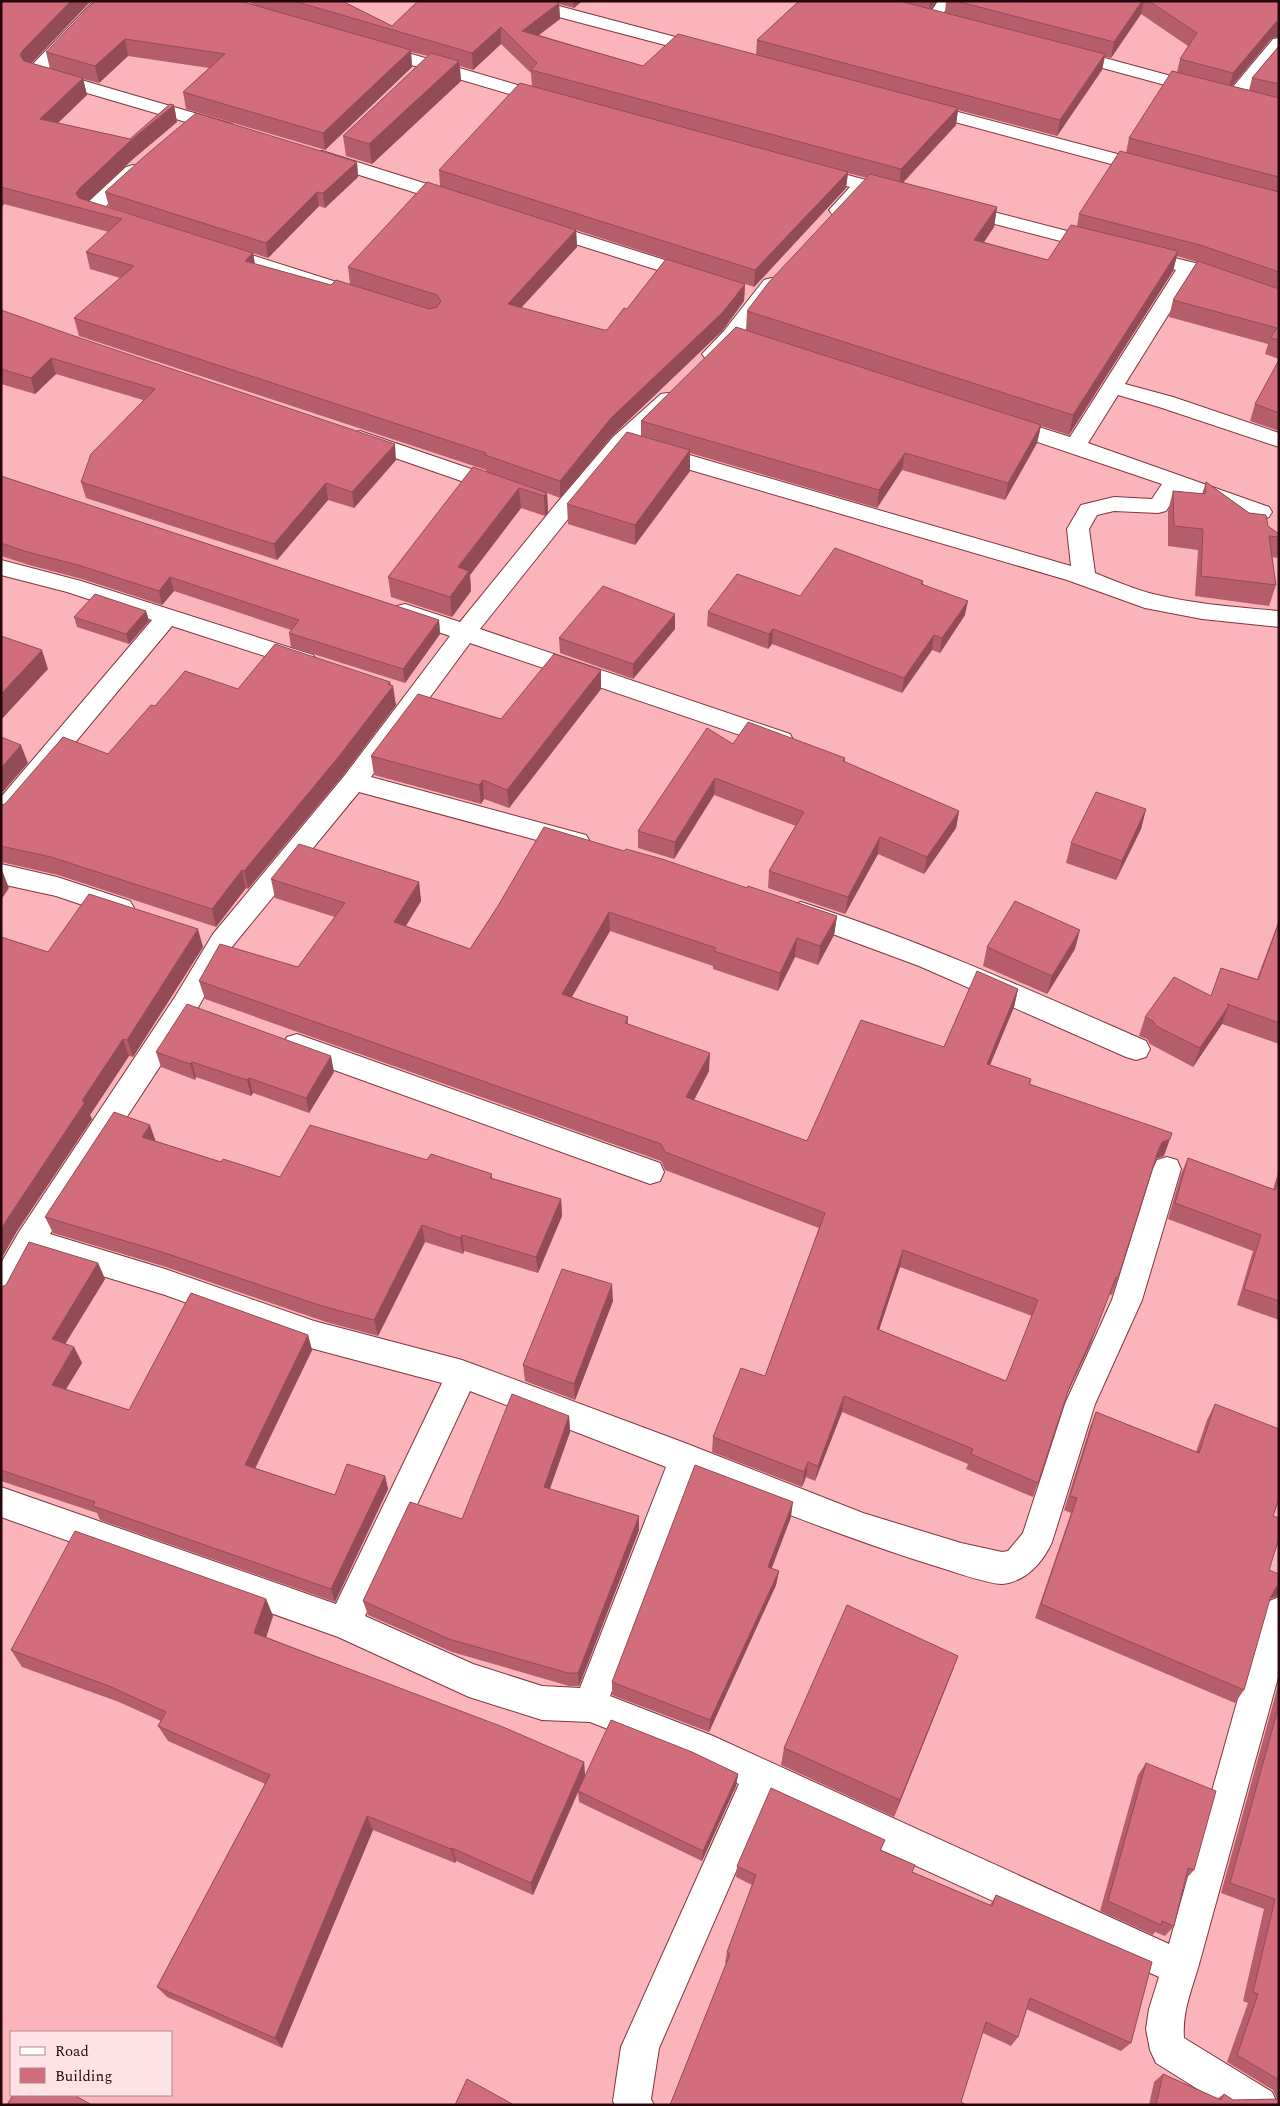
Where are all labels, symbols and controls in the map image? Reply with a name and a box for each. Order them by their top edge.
legend [10,2031,172,2096]
text: Road [55,2040,89,2063]
text: Building [55,2065,112,2088]

